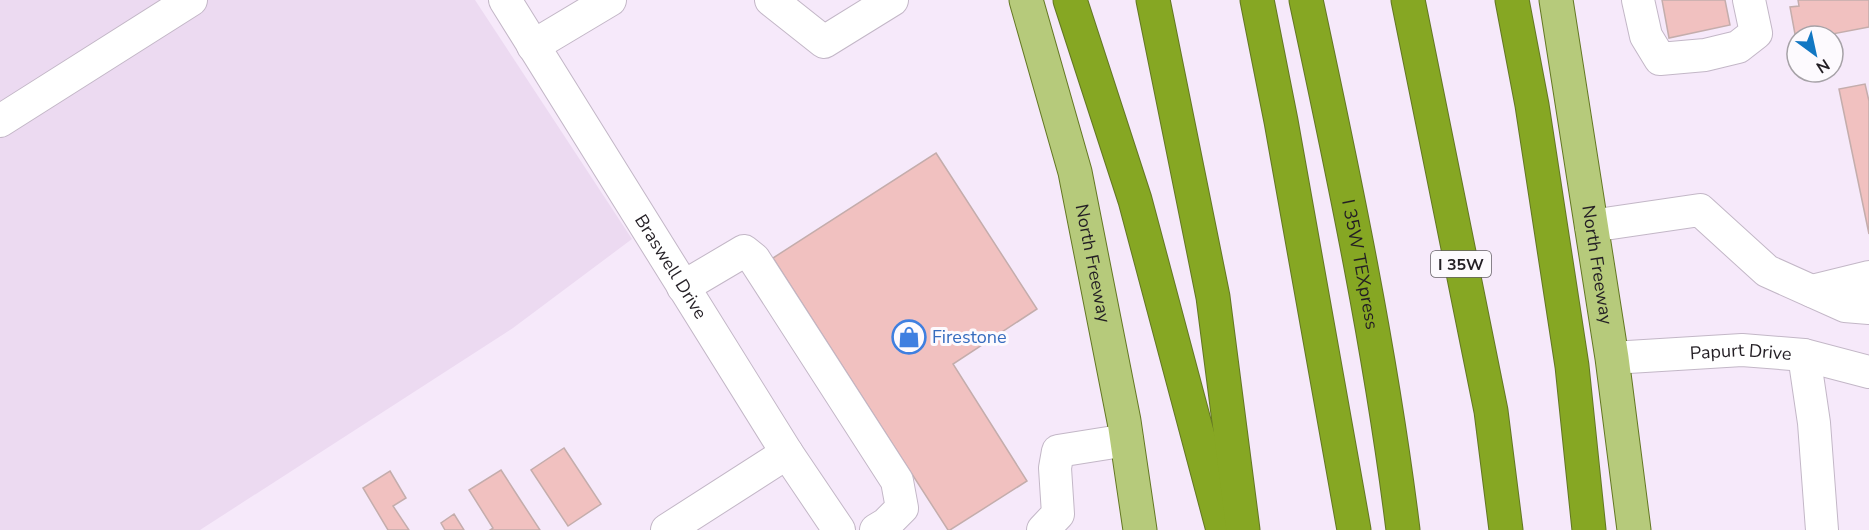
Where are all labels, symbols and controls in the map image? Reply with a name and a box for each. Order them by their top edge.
north arrow [1785,24,1845,84]
text: N [1812,53,1834,78]
street label: I 35W TEXpress [1336,197,1384,331]
street label: North Freeway [1070,202,1117,325]
street label: North Freeway [1576,204,1619,327]
street label: Braswell Drive [629,210,713,323]
road number: I 35W [1431,251,1491,277]
shop icon: Firestone [891,319,927,355]
place label: Firestone [932,325,1007,349]
street label: Papurt Drive [1689,338,1792,366]

